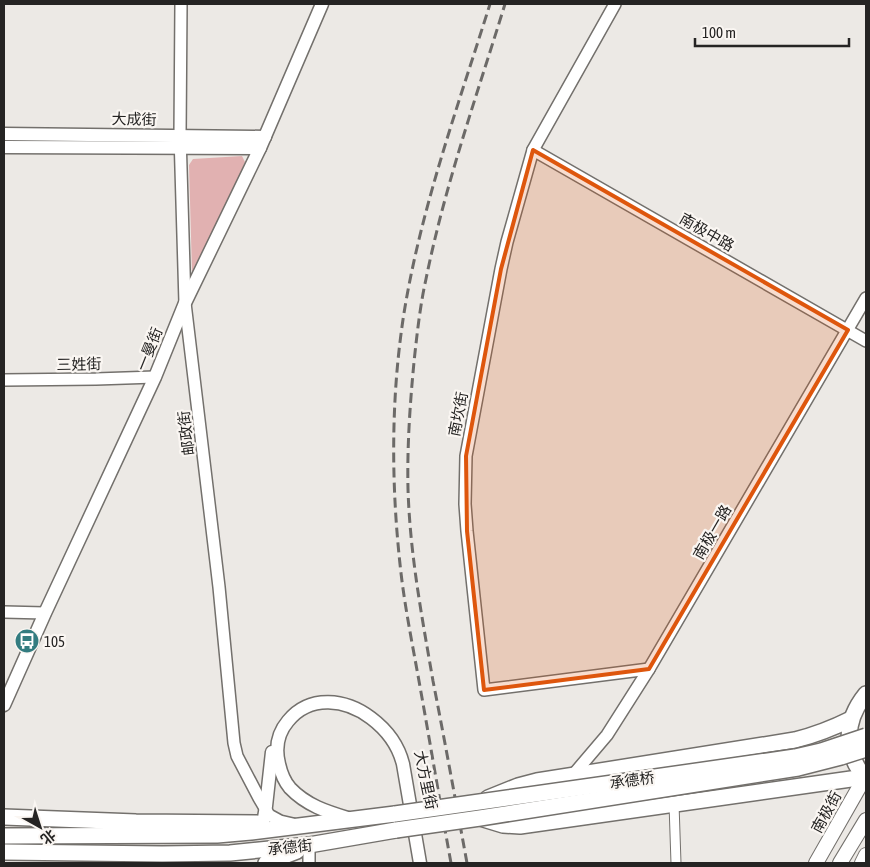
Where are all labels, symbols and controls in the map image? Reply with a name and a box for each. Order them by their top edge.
scale bar [695,15,849,47]
text: 100 m [702,24,736,41]
street label: 大成街 [111,110,157,128]
street label: 南极中路 [677,210,737,254]
street label: 一曼街 [133,325,165,373]
street label: 三姓街 [56,355,102,373]
street label: 南坎街 [445,390,471,438]
street label: 邮政街 [175,410,197,456]
street label: 南极一路 [690,502,734,562]
bus stop icon: 105 [14,628,40,654]
place label: 105 [44,633,65,650]
street label: 大方里街 [411,749,441,811]
street label: 承德桥 [609,768,655,792]
street label: 南极街 [808,788,844,836]
north arrow [15,802,65,852]
text: 北 [38,826,59,848]
street label: 承德街 [267,836,313,858]

